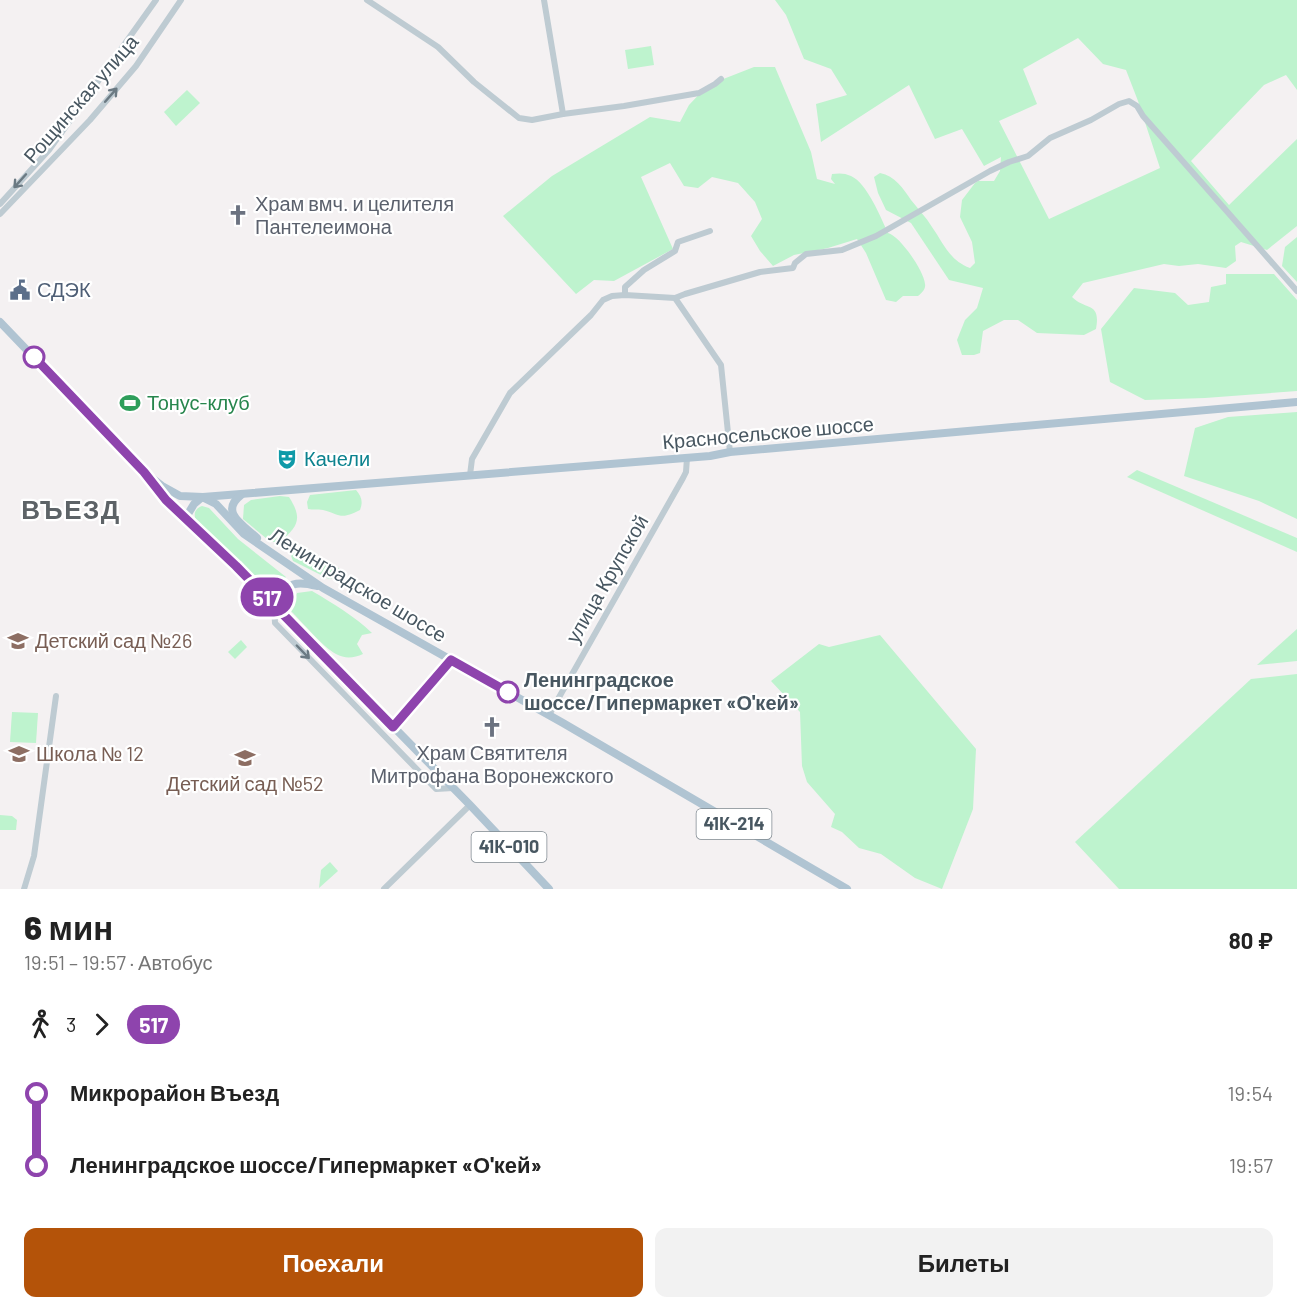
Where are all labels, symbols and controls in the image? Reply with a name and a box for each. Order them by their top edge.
street label: Рощинская улица [18,29,143,167]
one-way arrow [105,87,118,103]
one-way arrow [14,173,28,188]
place label: Храм вмч. и целителя Пантелеимона [255,191,454,238]
church icon: Храм вмч. и целителя Пантелеимона [226,203,250,227]
place label: СДЭК [37,277,91,301]
public building icon: СДЭК [8,278,32,302]
unlabelled marker [23,346,45,368]
place label: Тонус-клуб [147,390,250,414]
sports icon: Тонус-клуб [118,391,142,415]
street label: Красносельское шоссе [661,411,875,453]
place label: Качели [304,446,370,470]
theatre icon: Качели [275,447,299,471]
district label: ВЪЕЗД [21,493,121,524]
street label: улица Крупской [560,510,652,647]
street label: Ленинградское шоссе [266,522,451,647]
line badge: 517 [232,578,302,616]
text: 517 [253,585,281,610]
place label: Детский сад №26 [35,628,192,652]
school or university icon: Детский сад №26 [6,629,30,653]
one-way arrow [295,645,310,660]
place label: Ленинградское шоссе/Гипермаркет «О'кей» [524,667,799,714]
marker: Ленинградское шоссе/Гипермаркет «О'кей» [497,681,519,703]
church icon: Храм Святителя Митрофана Воронежского [480,715,504,739]
place label: Храм Святителя Митрофана Воронежского [370,740,614,787]
place label: Школа № 12 [36,741,144,765]
school or university icon: Школа № 12 [7,742,31,766]
school or university icon: Детский сад №52 [233,746,257,770]
place label: Детский сад №52 [166,771,324,795]
road number: 41К-214 [696,809,771,839]
road number: 41К-010 [472,832,546,862]
text: 6 мин [24,907,113,947]
text: 80 ₽ [1229,927,1273,953]
text: 19:51 – 19:57 · Автобус [24,950,212,974]
icon: walk [24,1008,57,1041]
icon: forward [85,1008,118,1041]
text: 3 [66,1012,76,1036]
text: 517 [139,1012,168,1037]
text: Микрорайон Въезд [70,1079,279,1105]
text: 19:54 [1228,1081,1273,1105]
text: Ленинградское шоссе/Гипермаркет «О'кей» [70,1151,542,1177]
text: 19:57 [1229,1153,1273,1177]
button: Поехали [24,1228,643,1297]
button: Билеты [655,1228,1273,1297]

